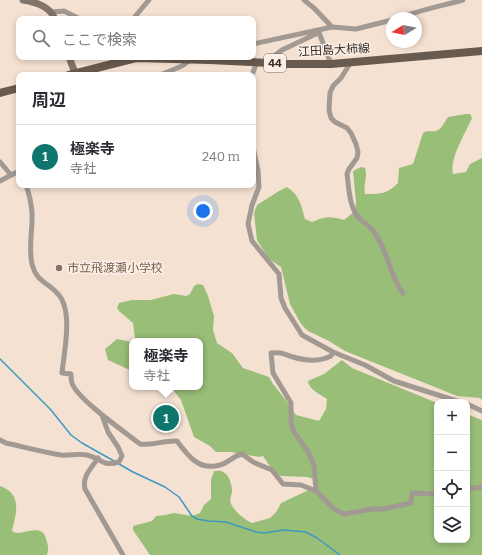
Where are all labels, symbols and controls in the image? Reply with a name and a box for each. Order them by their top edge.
north arrow [386,12,422,48]
search box [16,16,256,60]
icon: search [30,27,52,49]
text: ここで検索 [62,31,137,49]
street label: 江田島大柿線 [298,41,370,59]
road number: 44 [264,54,286,72]
text: 周辺 [32,90,66,111]
text: 極楽寺 [70,140,115,158]
text: 1 [42,149,48,164]
text: 240 m [202,149,240,164]
text: 寺社 [70,161,96,176]
your location [193,201,213,221]
place label: 市立飛渡瀬小学校 [67,261,163,275]
marker: 市立飛渡瀬小学校 [54,263,64,273]
popup [129,338,203,390]
text: 極楽寺 [143,347,189,365]
text: 寺社 [143,368,170,383]
map controls [434,399,470,543]
button: + [434,399,470,435]
pin: 1 [153,403,179,433]
button: − [434,435,470,471]
button: locate [434,471,470,507]
button: layers [434,507,470,543]

